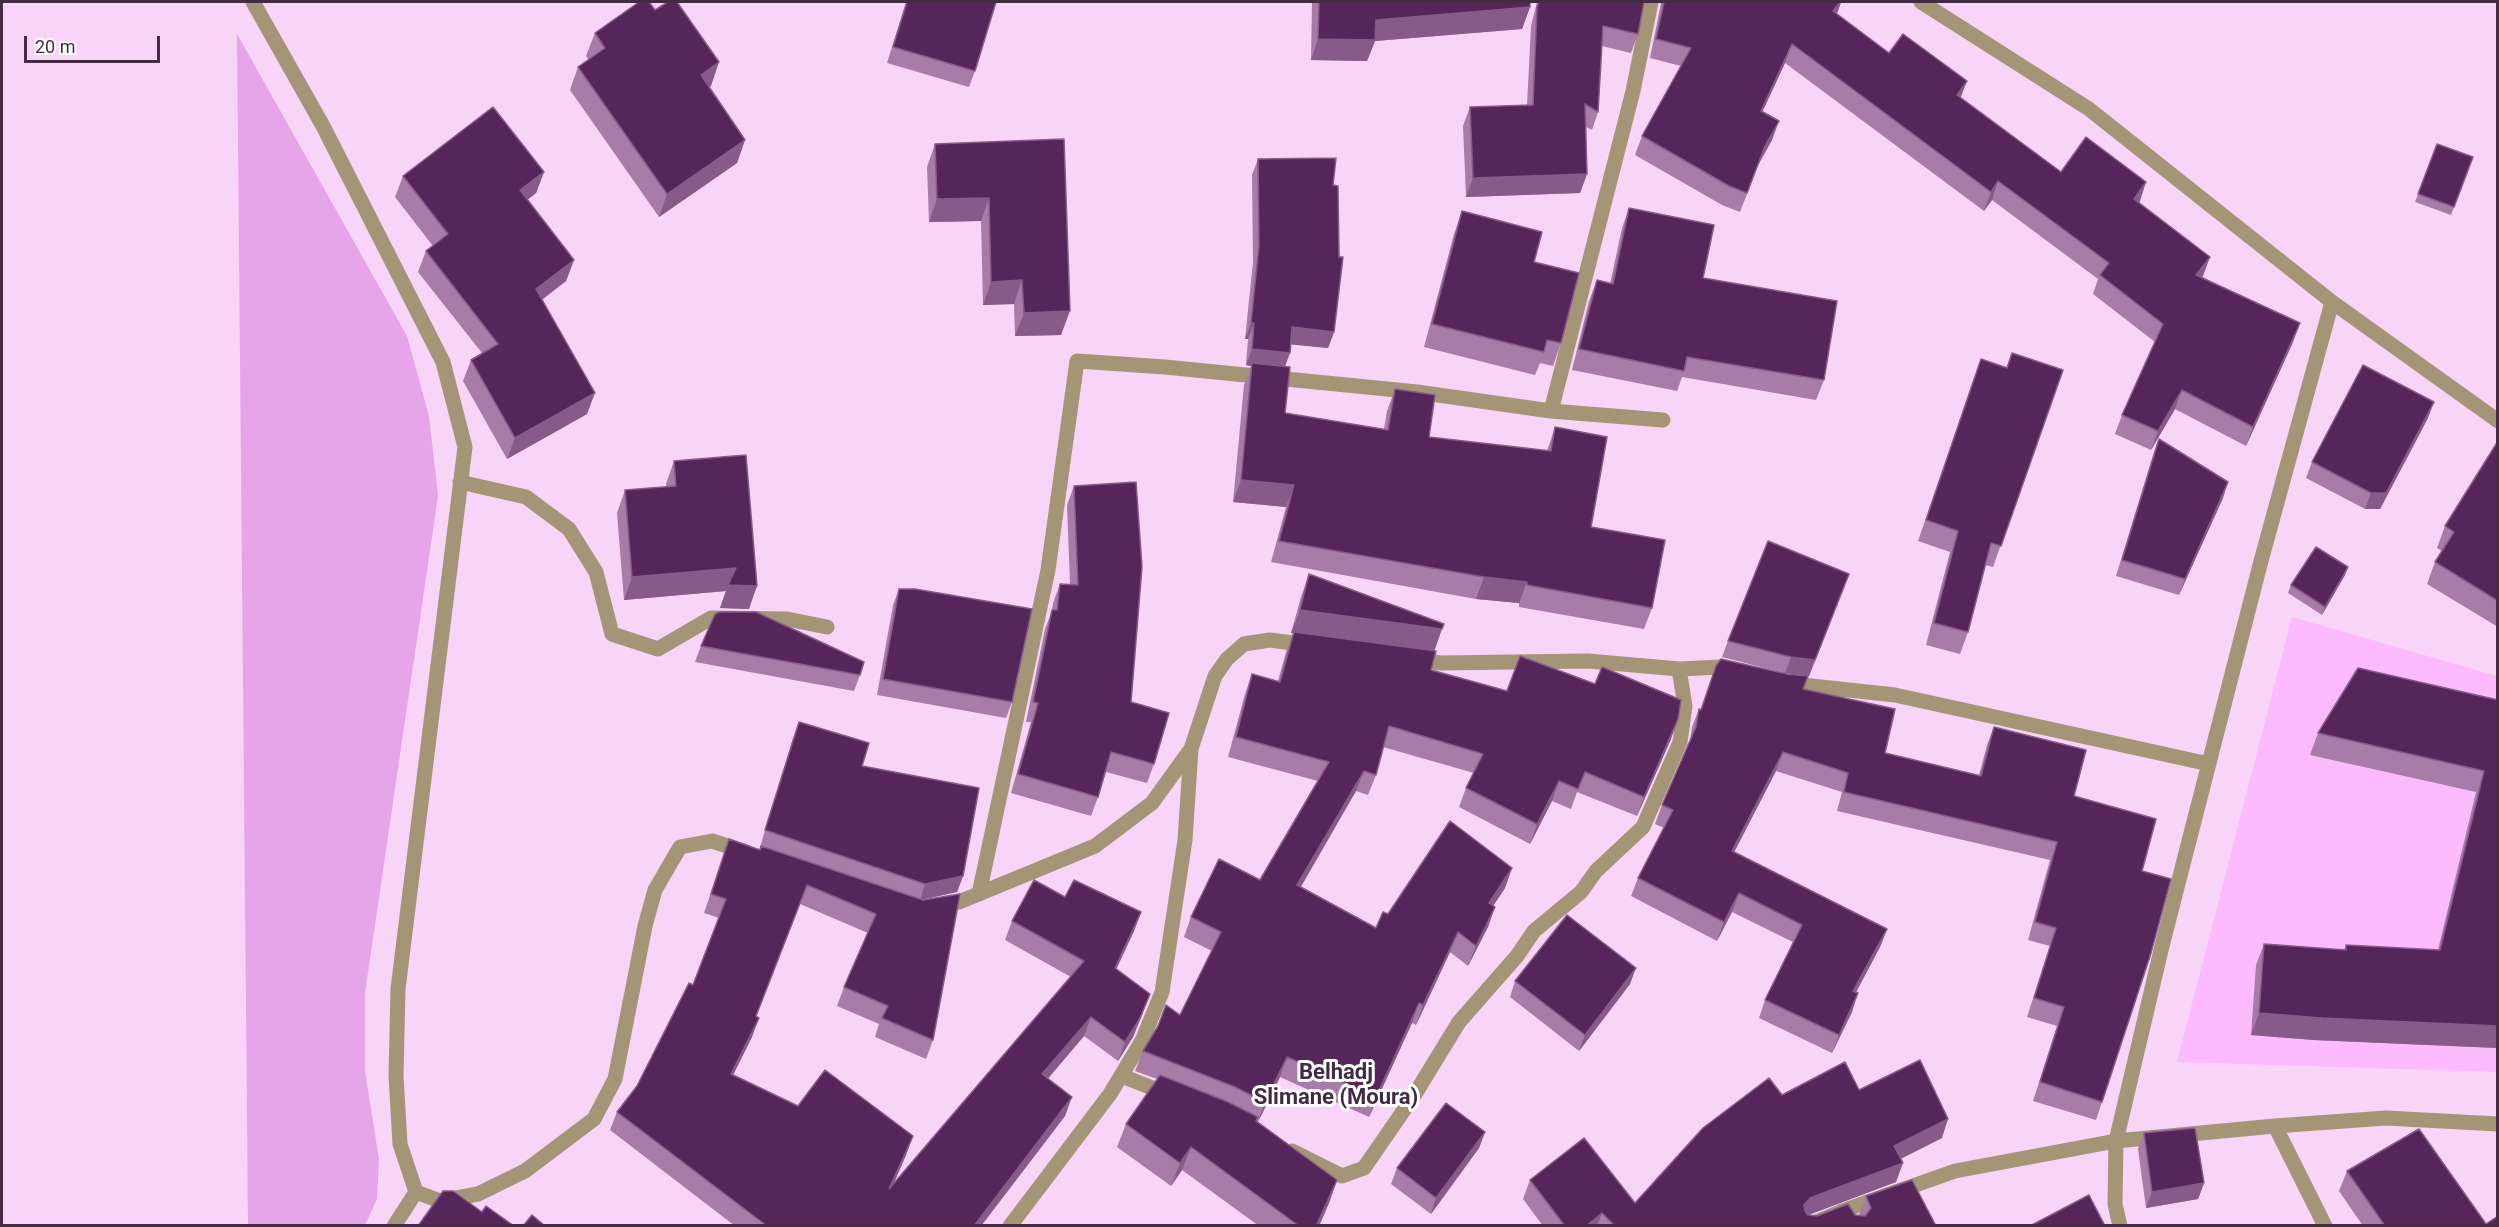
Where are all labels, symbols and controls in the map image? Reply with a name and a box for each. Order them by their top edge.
scale bar [27,24,164,62]
text: 20 m [35,36,75,57]
district label: Belhadj Slimane (Moura) [1254,1060,1418,1112]

